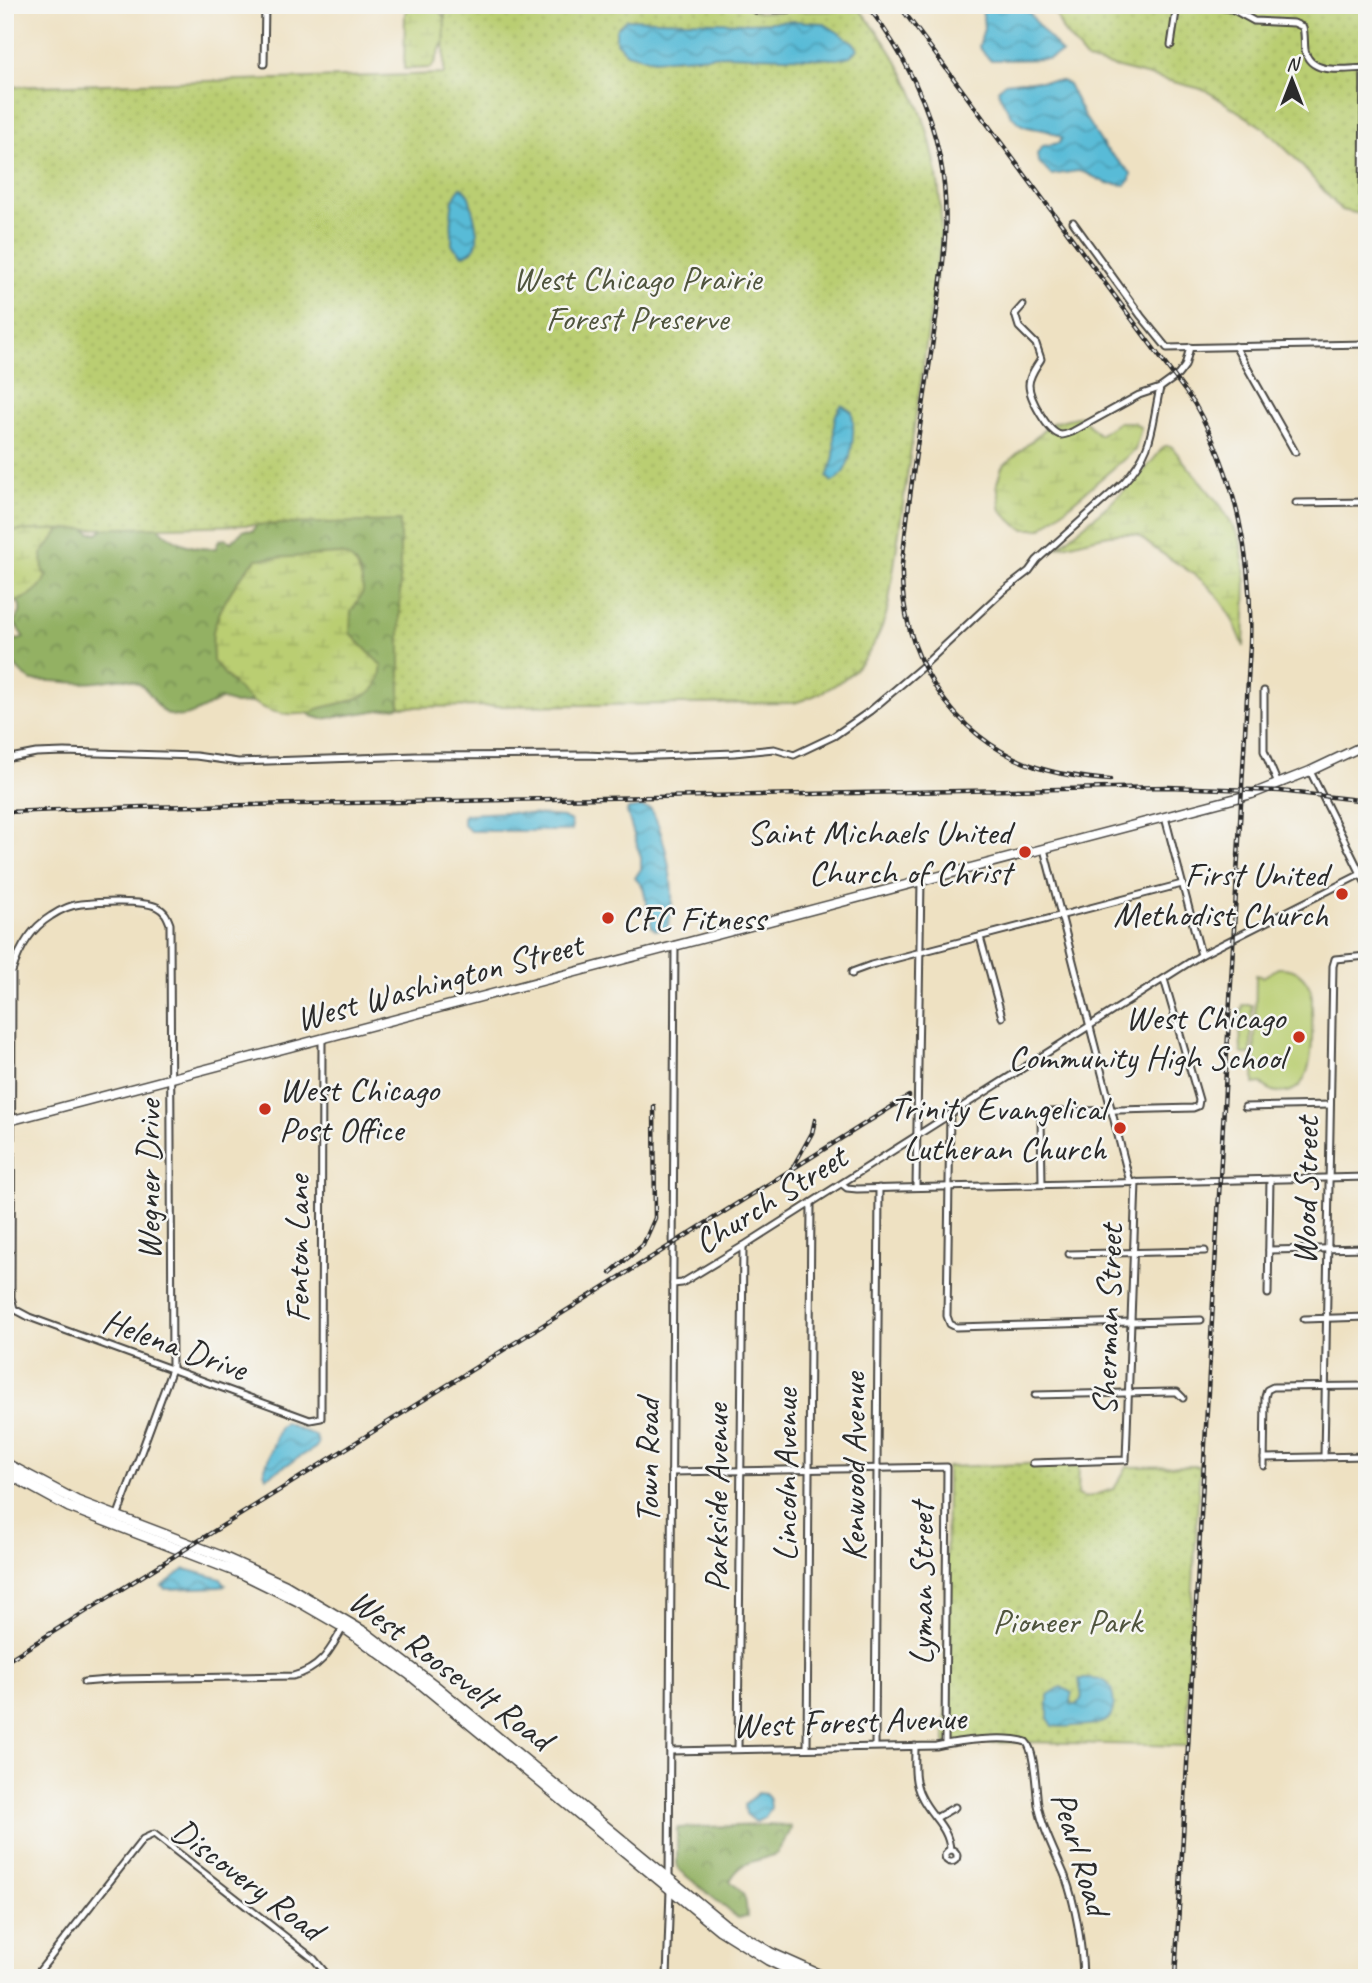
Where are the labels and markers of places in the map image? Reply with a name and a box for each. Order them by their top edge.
place label: Saint Michaels United Church of Christ [747,810,1016,895]
marker: Saint Michaels United Church of Christ [1017,844,1033,860]
place label: First United Methodist Church [1113,852,1333,937]
marker: First United Methodist Church [1334,886,1350,902]
place label: CFC Fitness [622,896,769,941]
marker: CFC Fitness [600,910,616,926]
place label: West Chicago Community High School [1008,995,1291,1080]
marker: West Chicago Community High School [1291,1029,1307,1045]
place label: West Chicago Post Office [279,1067,440,1152]
place label: Trinity Evangelical Lutheran Church [889,1086,1112,1171]
marker: West Chicago Post Office [257,1101,273,1117]
marker: Trinity Evangelical Lutheran Church [1112,1120,1128,1136]

